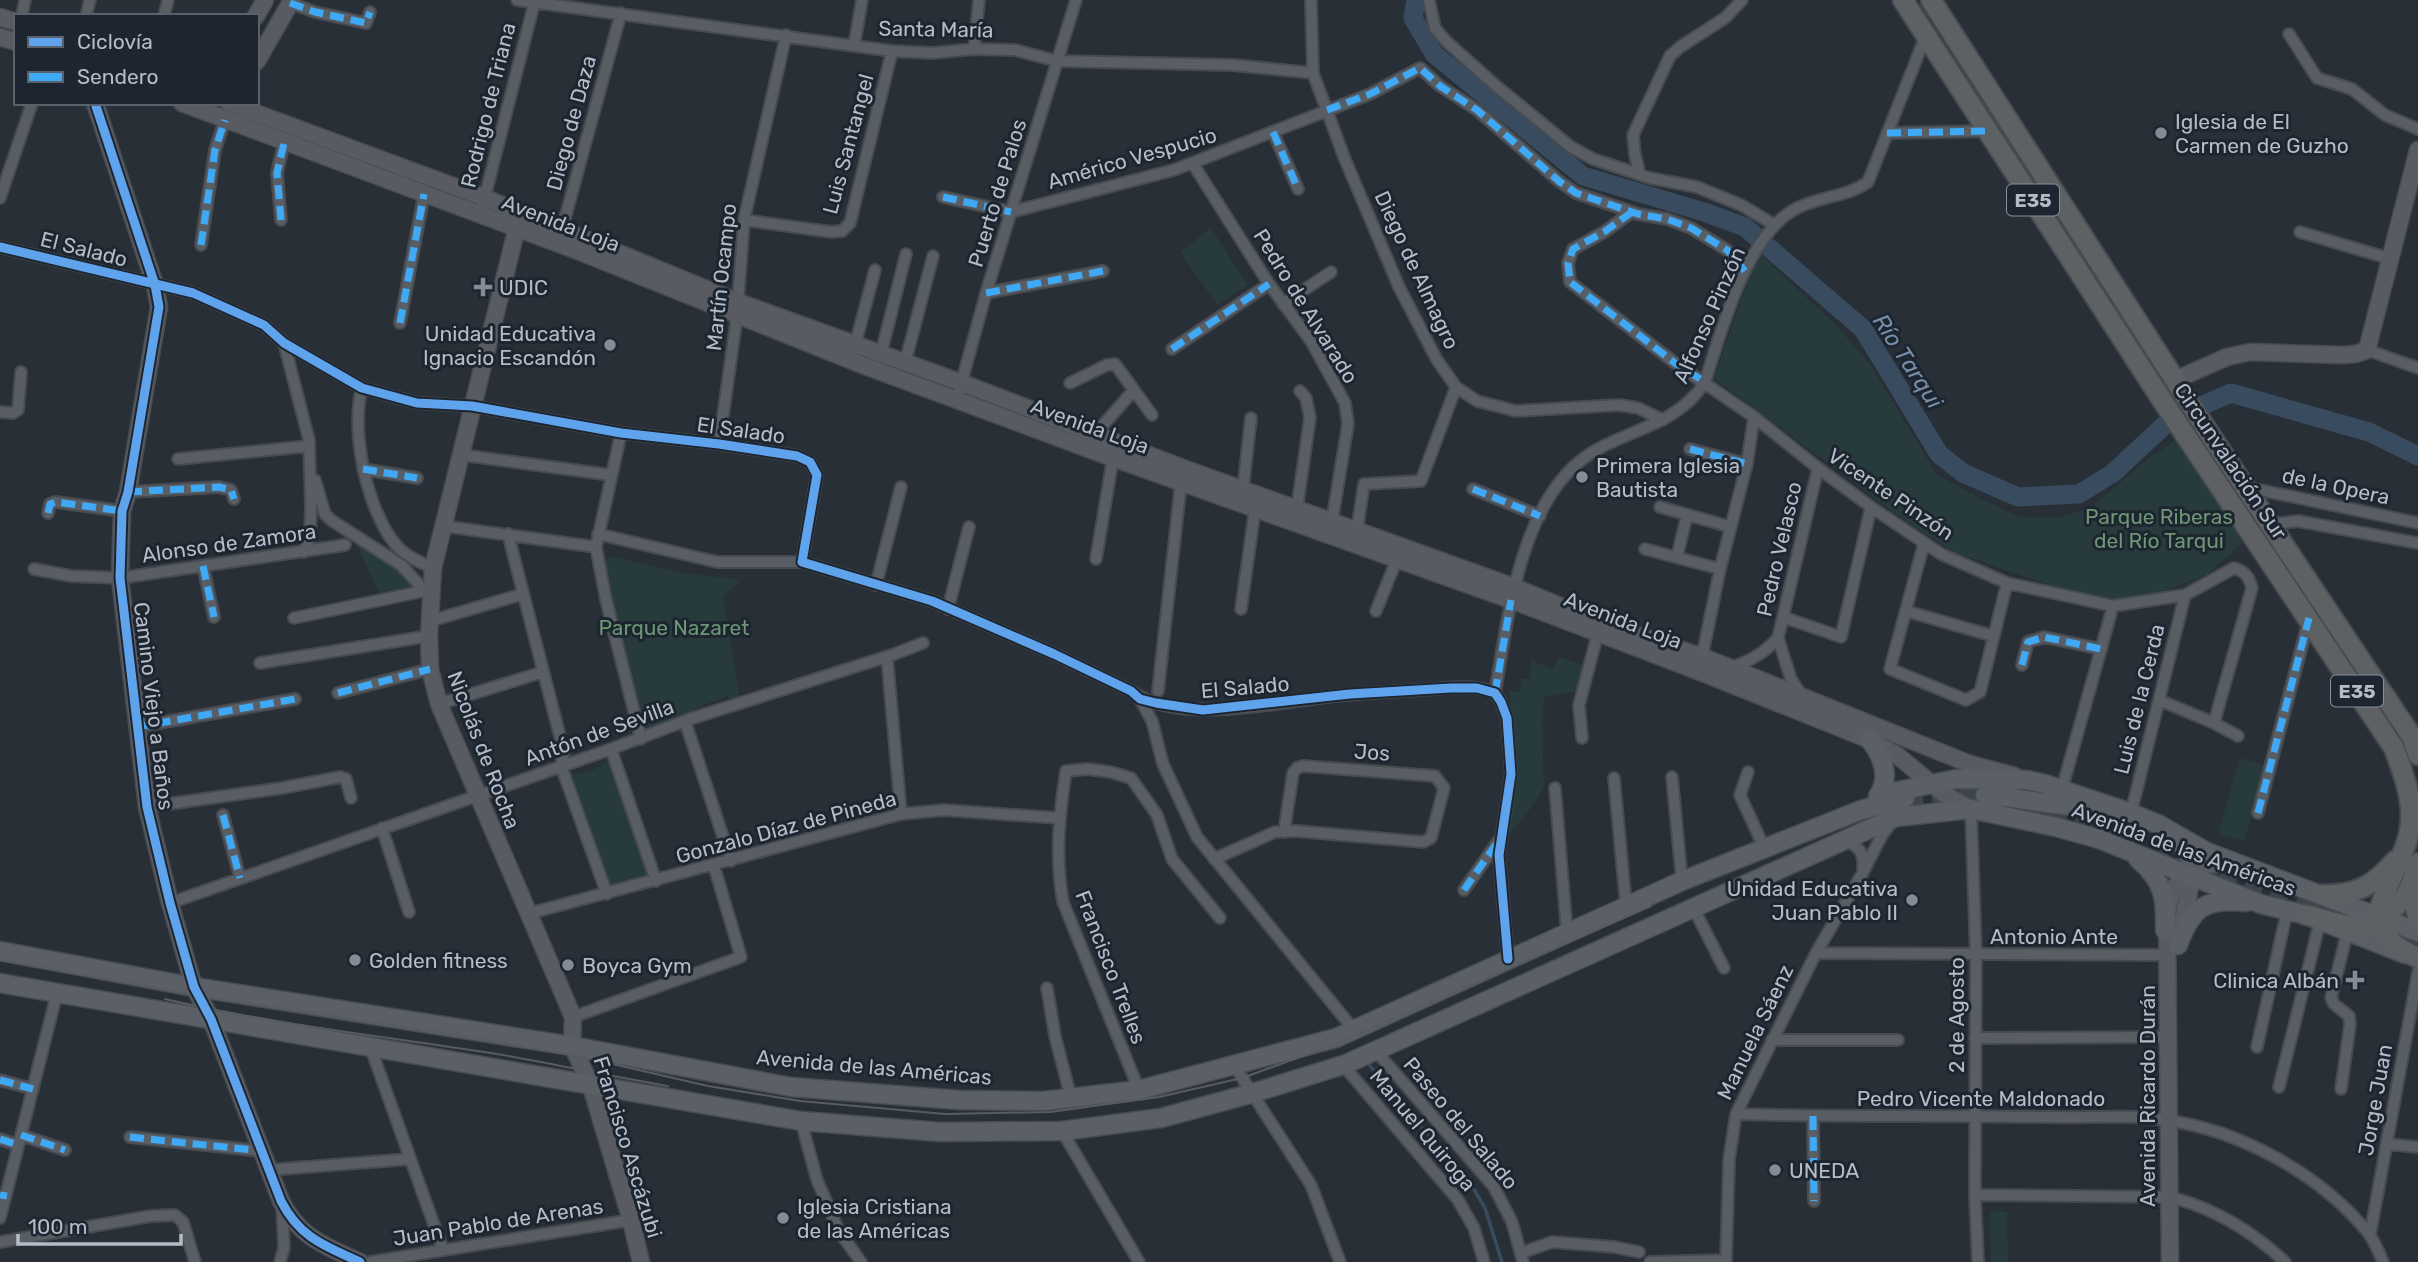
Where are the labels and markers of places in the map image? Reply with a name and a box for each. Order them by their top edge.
place label: Iglesia de El Carmen de Guzho [2175,109,2349,158]
marker: Iglesia de El Carmen de Guzho [2153,125,2169,141]
place label: UDIC [499,275,548,300]
marker: UDIC [473,277,493,297]
place label: Unidad Educativa Ignacio Escandón [423,321,596,370]
marker: Unidad Educativa Ignacio Escandón [602,337,618,353]
place label: Primera Iglesia Bautista [1596,453,1740,502]
marker: Primera Iglesia Bautista [1574,469,1590,485]
place label: Unidad Educativa Juan Pablo II [1727,876,1898,925]
marker: Unidad Educativa Juan Pablo II [1904,892,1920,908]
place label: Golden fitness [369,948,508,973]
marker: Golden fitness [347,952,363,968]
place label: Boyca Gym [582,953,692,978]
marker: Boyca Gym [560,957,576,973]
place label: Clinica Albán [2213,968,2339,993]
marker: Clinica Albán [2345,970,2365,990]
place label: UNEDA [1789,1158,1859,1183]
marker: UNEDA [1767,1162,1783,1178]
place label: Iglesia Cristiana de las Américas [797,1194,952,1243]
marker: Iglesia Cristiana de las Américas [775,1210,791,1226]

